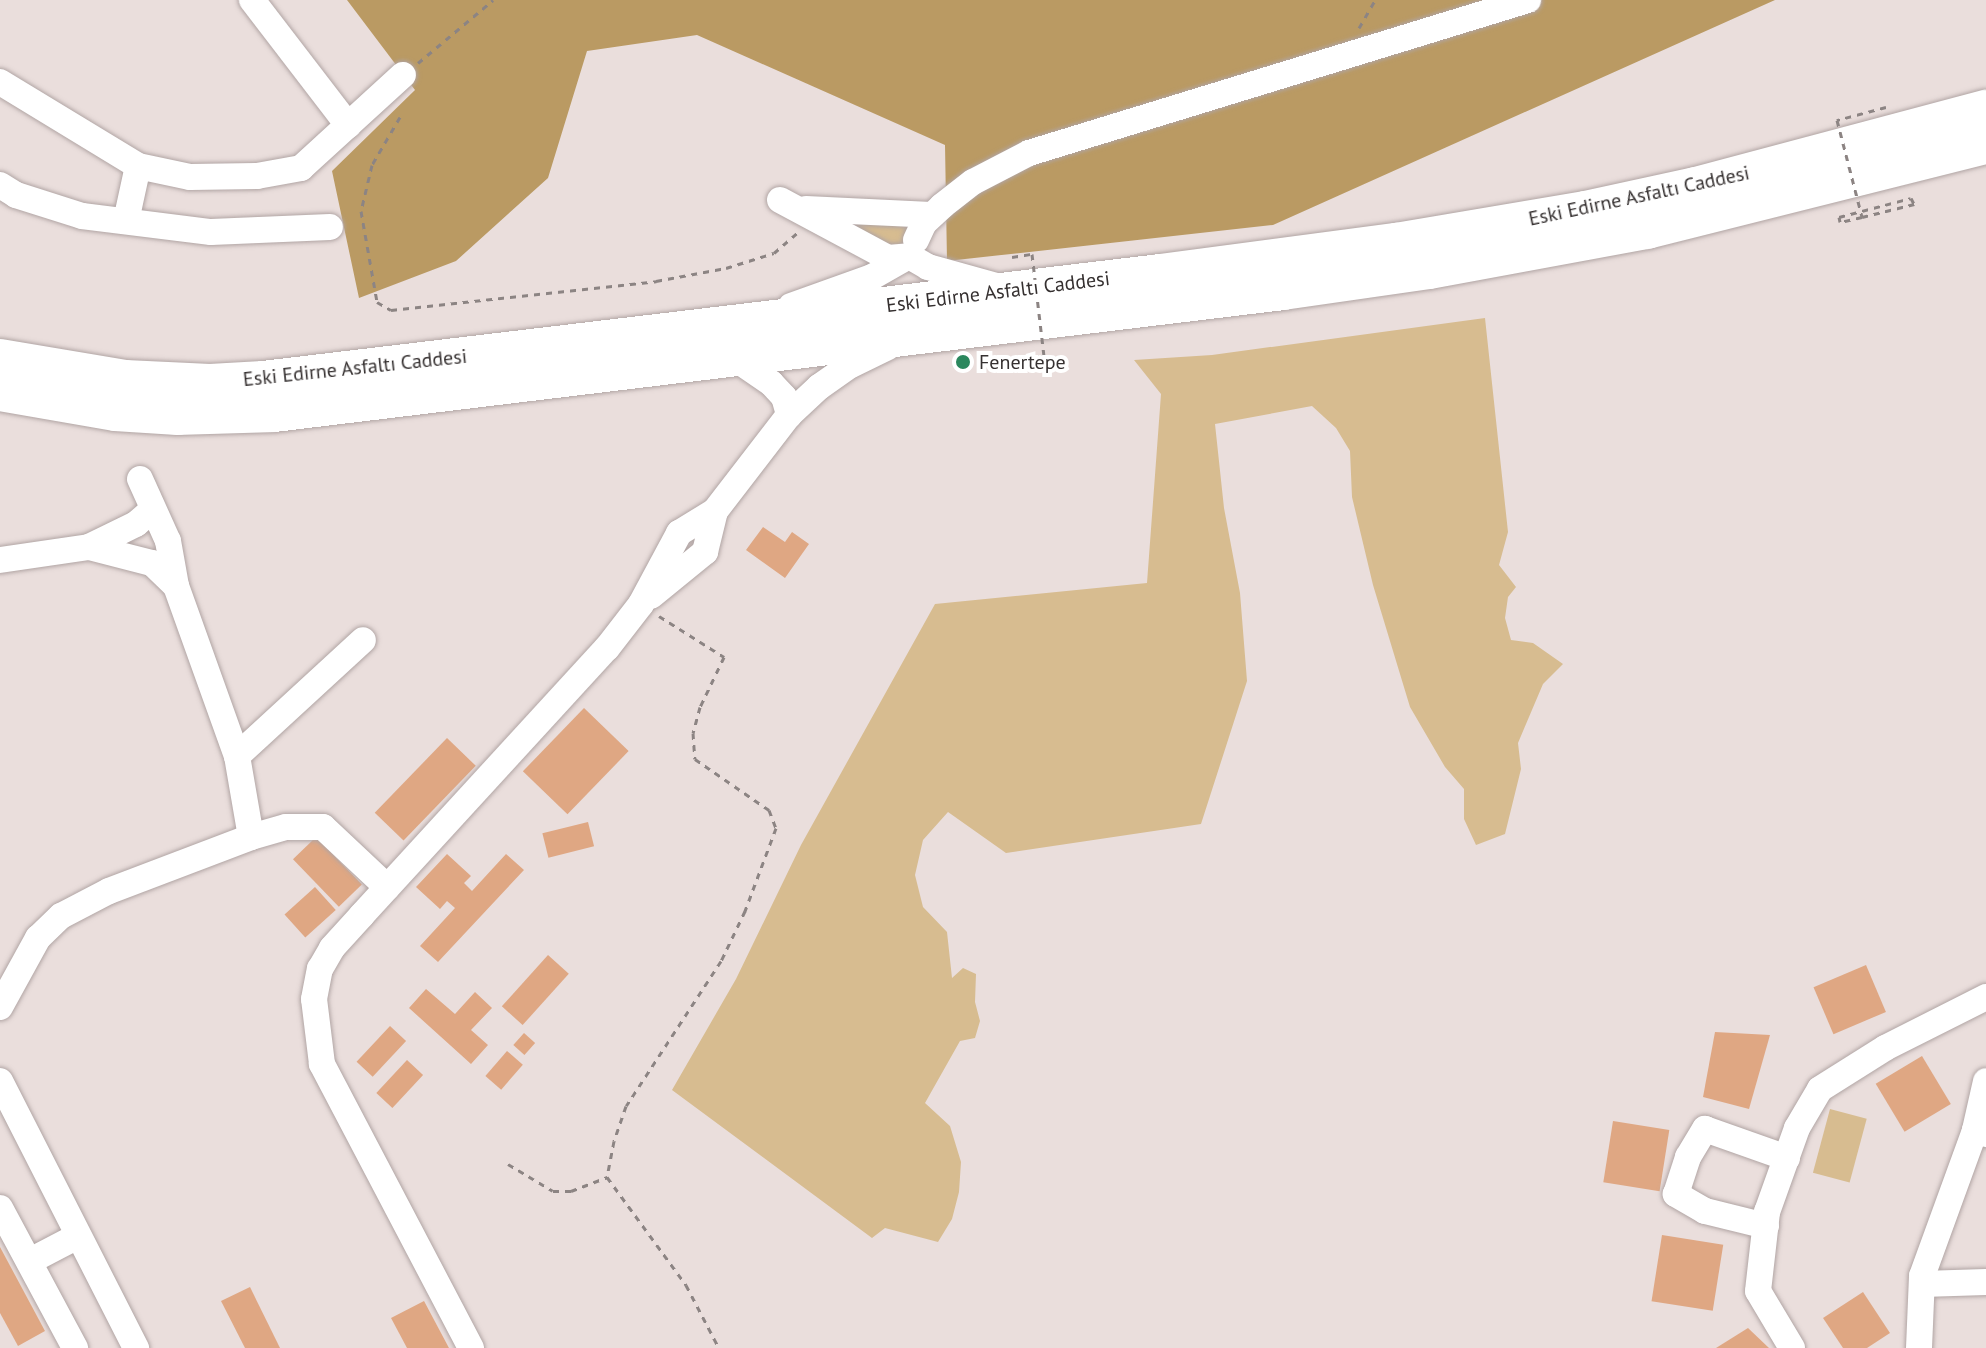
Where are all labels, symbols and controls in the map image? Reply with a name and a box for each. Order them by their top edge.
street label: Eski Edirne Asfaltı Caddesi [1526,161,1752,231]
street label: Eski Edirne Asfaltı Caddesi [885,266,1111,318]
street label: Eski Edirne Asfaltı Caddesi [242,344,468,392]
place label: Fenertepe [979,350,1066,374]
marker: Fenertepe [954,353,972,371]

